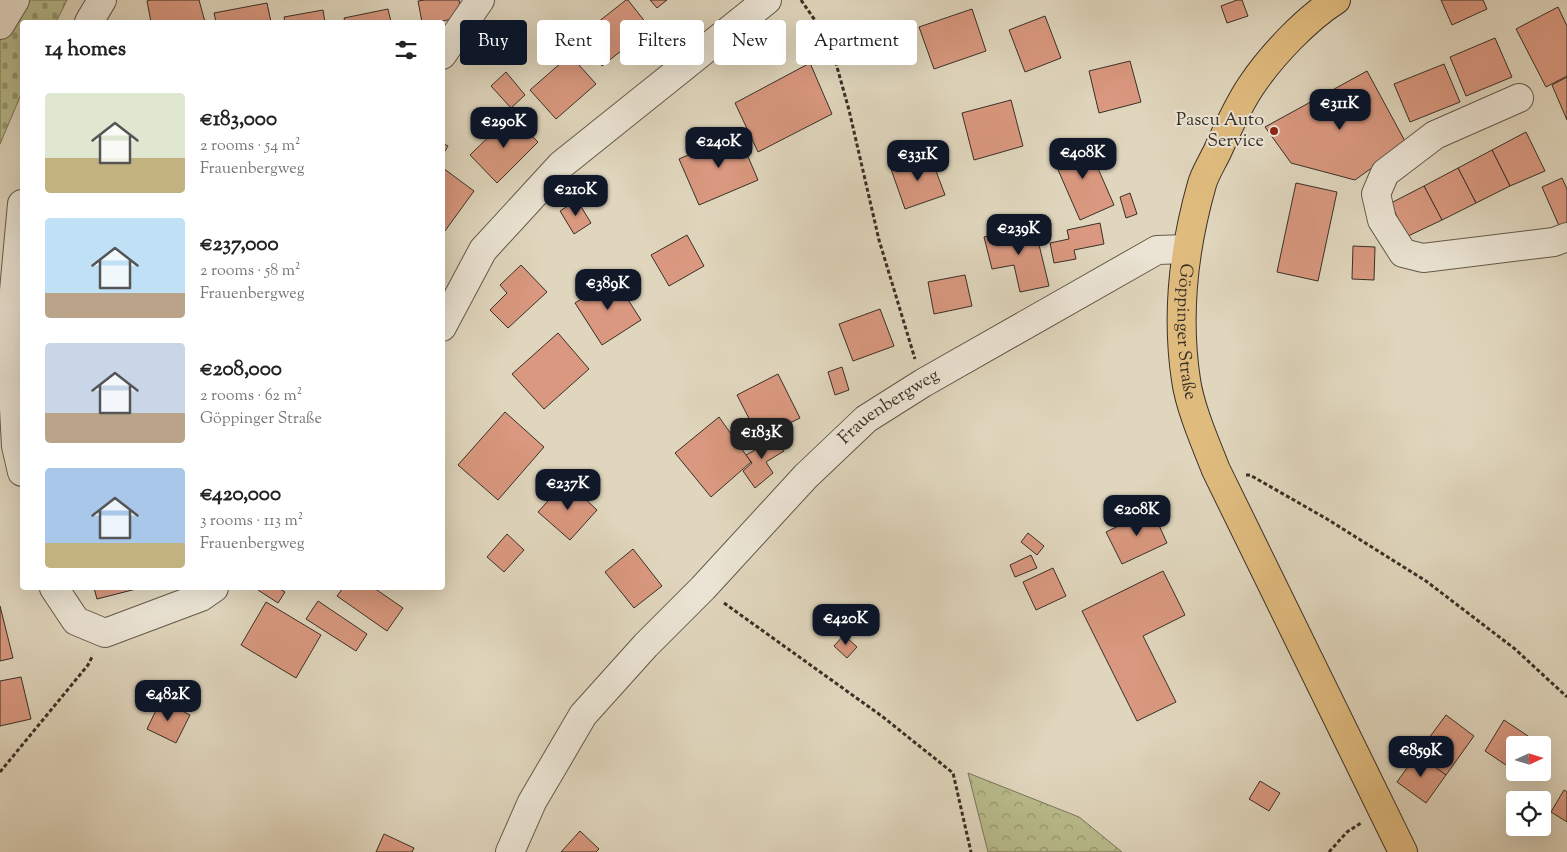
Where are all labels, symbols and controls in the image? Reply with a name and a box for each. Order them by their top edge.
chip: Buy [460,20,527,65]
chip: Rent [537,20,610,65]
chip: Filters [620,20,704,65]
chip: New [714,20,786,65]
chip: Apartment [796,20,917,65]
text: 14 homes [45,35,126,65]
icon: filters [392,36,420,64]
pin: €311K [1305,88,1375,131]
text: €311K [1321,93,1359,116]
text: €183,000 [200,105,277,135]
pin: €290K [469,106,539,149]
place label: Pascu Auto Service [1176,108,1264,155]
text: €290K [482,111,526,134]
icon: home [85,113,145,173]
marker: Pascu Auto Service [1268,125,1280,137]
pin: €240K [684,126,754,169]
text: €240K [696,131,742,154]
text: 2 rooms · 54 m² [200,135,300,158]
pin: €408K [1048,138,1118,180]
pin: €331K [883,140,953,182]
text: €408K [1060,142,1106,165]
text: €331K [898,144,938,167]
text: Frauenbergweg [200,158,305,181]
pin: €210K [541,174,611,217]
text: €210K [555,179,597,202]
pin: €239K [984,214,1054,256]
text: €239K [998,218,1040,241]
text: €237,000 [200,230,279,260]
icon: home [85,238,145,298]
text: 2 rooms · 58 m² [200,260,300,283]
street label: Göppinger Straße [1169,262,1203,403]
pin: €389K [573,268,643,311]
text: €389K [586,273,630,296]
text: Frauenbergweg [200,283,305,306]
text: €208,000 [200,355,282,385]
icon: home [85,363,145,423]
street label: Frauenbergweg [833,363,945,451]
text: 2 rooms · 62 m² [200,385,302,408]
text: Göppinger Straße [200,408,322,431]
pin: €183K [727,418,797,460]
text: €183K [741,422,783,445]
pin: €237K [533,468,603,511]
text: €237K [546,473,590,496]
text: €420,000 [200,480,281,510]
icon: home [85,488,145,548]
pin: €208K [1102,494,1172,537]
text: €208K [1114,499,1160,522]
text: 3 rooms · 113 m² [200,510,303,533]
text: Frauenbergweg [200,533,305,556]
pin: €420K [811,604,881,646]
text: €420K [824,608,868,631]
pin: €482K [133,680,203,722]
text: €482K [146,684,190,707]
pin: €859K [1386,736,1456,778]
north arrow [1506,736,1551,781]
map controls [1506,736,1551,836]
text: €859K [1400,740,1442,763]
button: locate [1506,791,1551,836]

